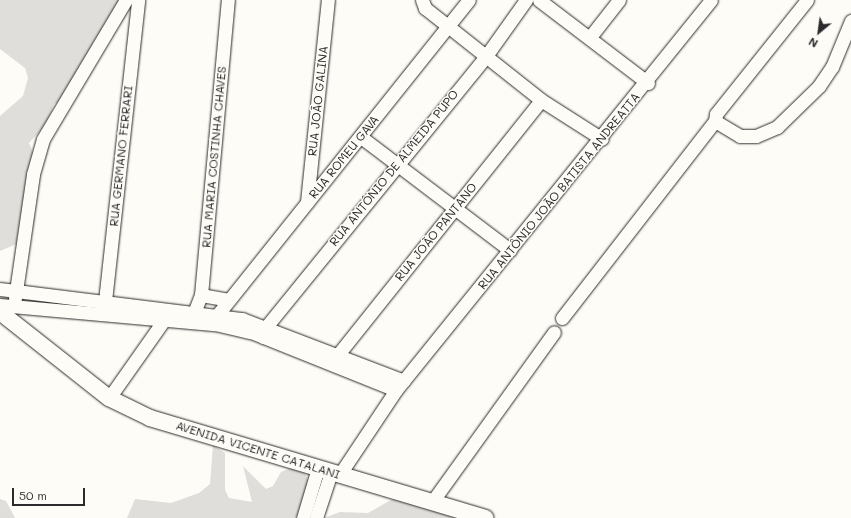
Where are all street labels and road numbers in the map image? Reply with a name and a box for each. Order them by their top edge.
street label: RUA JOÃO GALINA [305,45,331,157]
street label: RUA MARIA COSTINHA CHAVES [199,66,229,248]
street label: RUA GERMANO FERRARI [106,85,136,227]
street label: RUA ANTÔNIO DE ALMEIDA PUPO [327,87,461,249]
street label: RUA ANTÔNIO JOÃO BATISTA ANDREATTA [475,90,643,292]
street label: RUA ROMEU GAVA [306,112,382,202]
street label: RUA JOÃO PANTANO [392,180,480,284]
street label: AVENIDA VICENTE CATALANI [174,418,342,482]

